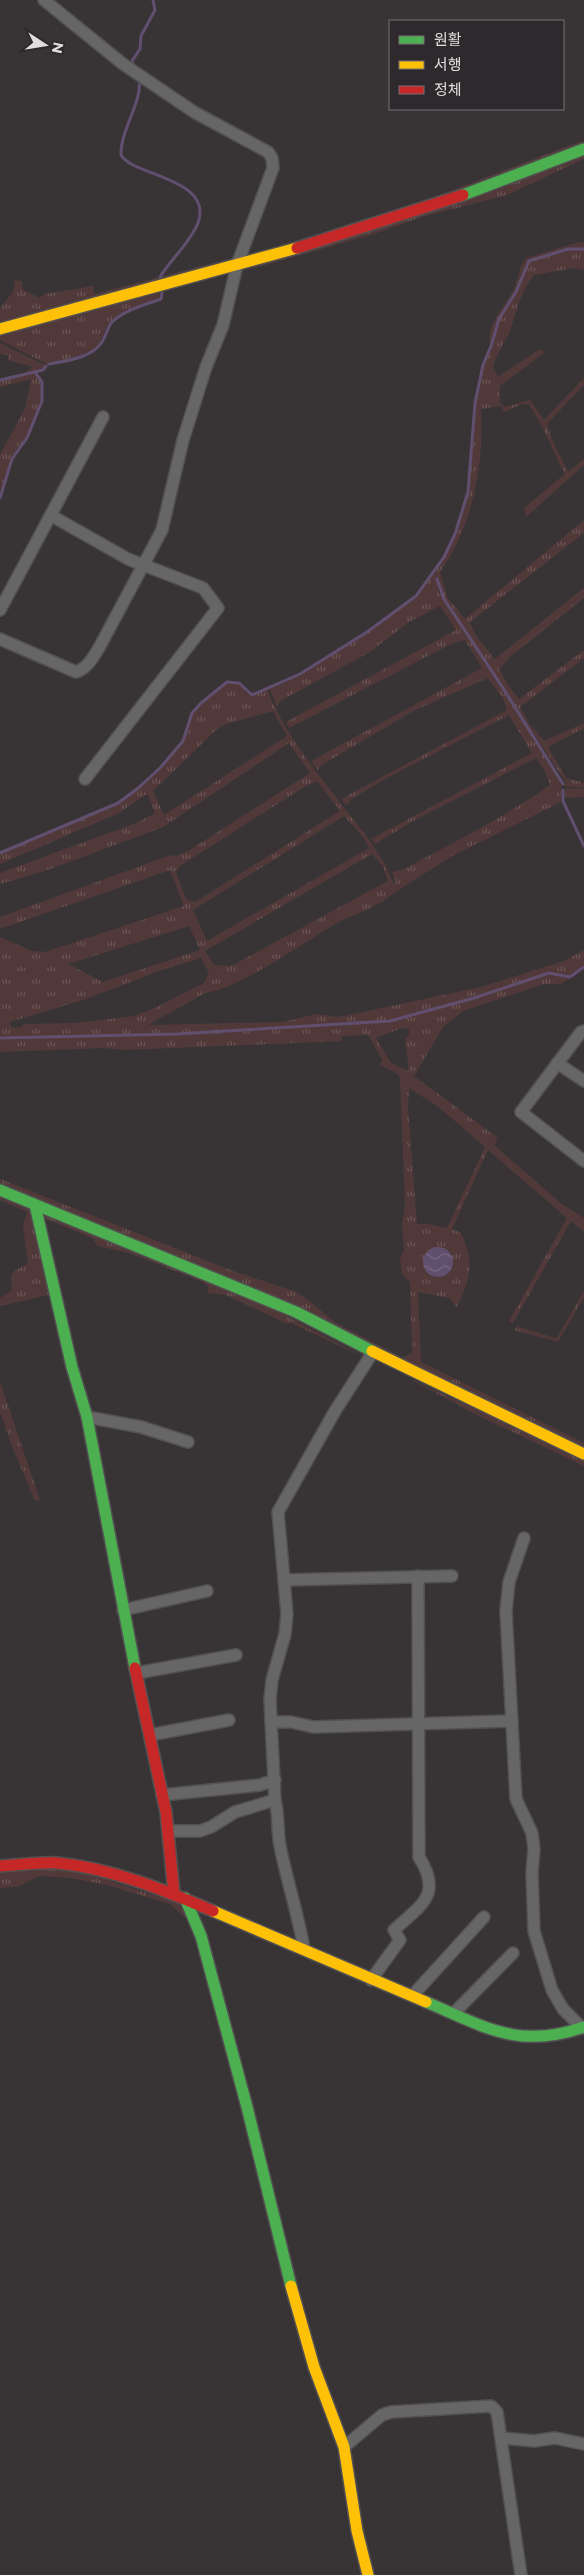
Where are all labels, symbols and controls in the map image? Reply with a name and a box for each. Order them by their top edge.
north arrow [20,20,70,70]
legend [389,20,564,110]
text: 원활 [434,30,462,49]
text: N [48,40,68,55]
text: 서행 [434,55,462,74]
text: 정체 [434,80,462,99]

